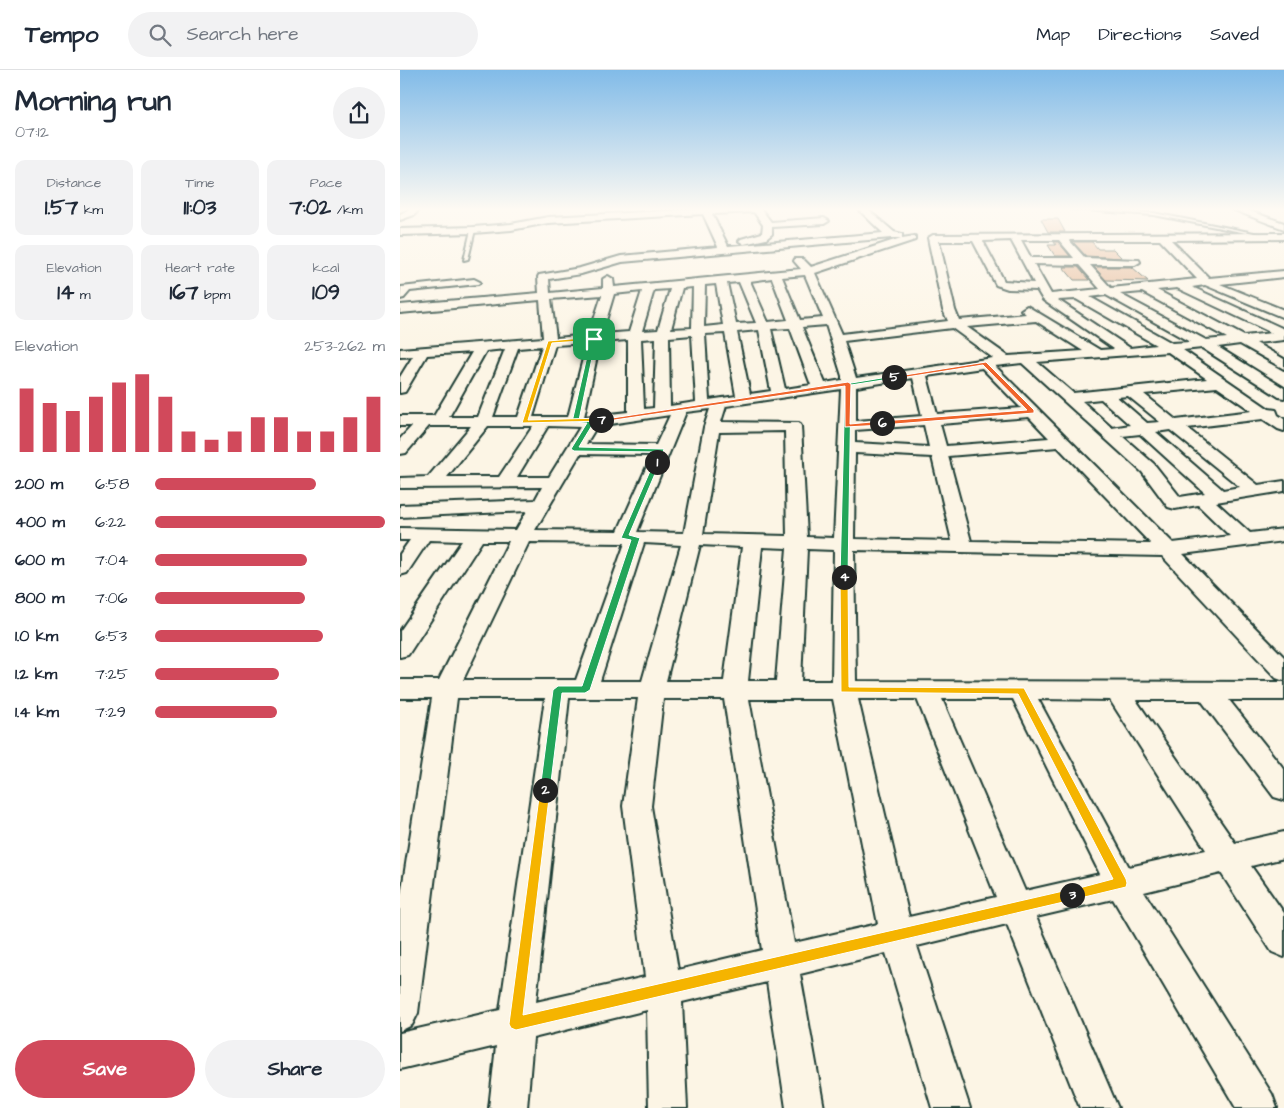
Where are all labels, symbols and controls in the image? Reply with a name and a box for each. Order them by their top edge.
search box [128,12,478,57]
text: Tempo [25,18,98,52]
icon: search [146,21,174,49]
text: Search here [186,21,299,48]
text: Map [1036,22,1070,47]
text: Directions [1098,22,1182,47]
text: Saved [1210,22,1259,47]
text: Morning run [15,82,171,121]
button: share [333,87,385,139]
text: 07:12 [15,121,49,143]
text: Distance [47,173,101,193]
text: Time [185,173,215,193]
text: Pace [310,173,342,193]
text: 1.57 [45,193,78,222]
text: 11:03 [184,193,216,222]
text: 7:02 [289,193,331,222]
text: km [78,200,103,220]
text: /km [331,200,363,220]
text: Elevation [46,258,102,278]
text: Heart rate [165,258,235,278]
text: kcal [313,258,339,278]
text: 14 [57,278,74,307]
text: 167 [170,278,198,307]
text: 109 [312,278,340,307]
text: m [74,285,91,305]
text: bpm [198,285,230,305]
pin [573,318,615,360]
icon: arrive [580,325,608,353]
text: Elevation [15,335,78,357]
text: 253–262 m [304,335,385,357]
pin: 5 [882,364,906,390]
text: 5 [890,367,899,387]
pin: 7 [588,408,614,432]
text: 7 [597,410,606,430]
pin: 6 [870,410,894,436]
text: 6 [878,413,887,433]
pin: 1 [644,450,670,474]
text: 1 [657,452,658,472]
text: 200 m [15,473,63,495]
text: 6:58 [95,473,129,495]
text: 400 m [15,511,65,533]
text: 6:22 [95,511,126,533]
text: 600 m [15,549,64,571]
text: 7:04 [95,549,129,571]
pin: 4 [832,564,856,590]
text: 4 [840,567,849,587]
text: 800 m [15,587,64,609]
text: 7:06 [95,587,128,609]
text: 1.0 km [15,625,58,647]
text: 6:53 [95,625,127,647]
text: 1.2 km [15,663,57,685]
text: 7:25 [95,663,128,685]
text: 1.4 km [15,701,59,723]
text: 7:29 [95,701,126,723]
pin: 2 [532,778,558,802]
text: 2 [541,780,550,800]
pin: 3 [1060,882,1084,908]
text: 3 [1069,885,1076,905]
button: Save [15,1040,195,1098]
button: Share [205,1040,385,1098]

